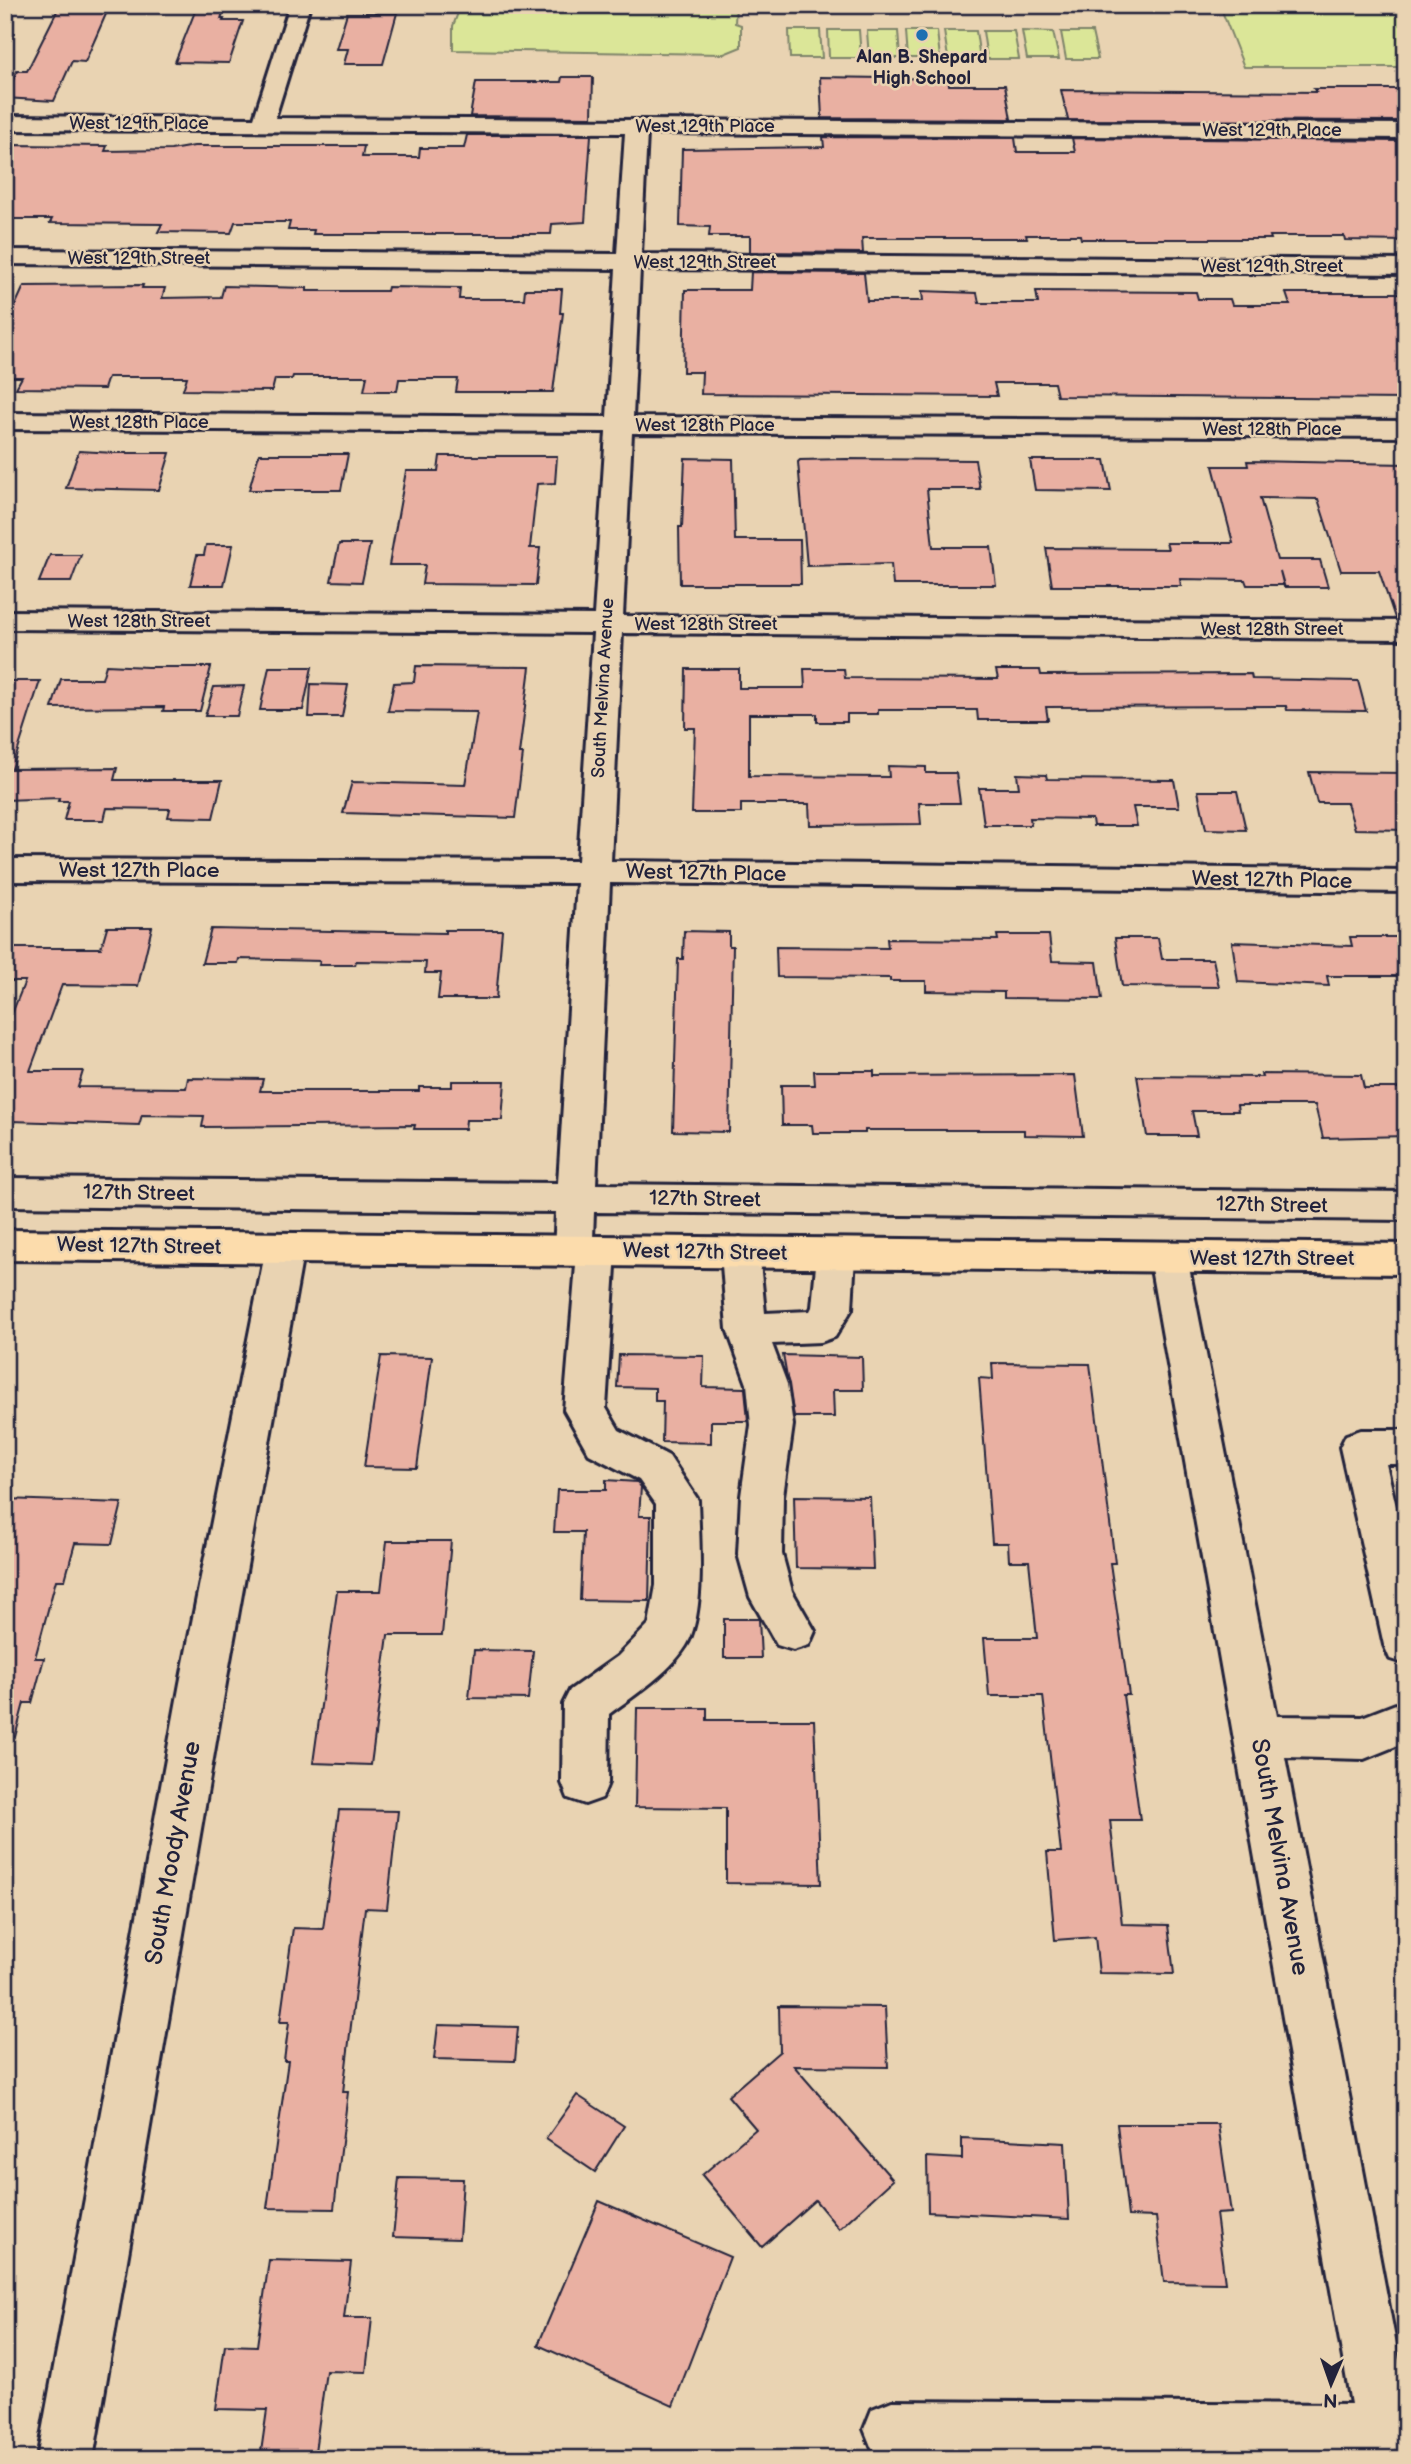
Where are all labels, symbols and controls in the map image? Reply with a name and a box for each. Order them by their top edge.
marker: Alan B. Shepard High School [914,27,930,43]
place label: Alan B. Shepard High School [855,47,988,89]
street label: West 129th Place [69,113,209,134]
street label: West 129th Place [635,116,775,137]
street label: West 129th Place [1202,120,1342,141]
street label: West 129th Street [68,248,211,269]
street label: West 129th Street [634,252,777,273]
street label: West 129th Street [1201,256,1344,277]
street label: West 128th Place [69,412,209,433]
street label: West 128th Place [635,415,775,436]
street label: West 128th Place [1202,419,1342,440]
street label: South Melvina Avenue [588,597,618,778]
street label: West 128th Street [68,611,211,632]
street label: West 128th Street [635,614,778,635]
street label: West 128th Street [1201,619,1344,640]
street label: West 127th Place [59,858,219,883]
street label: West 127th Place [625,859,787,887]
street label: West 127th Place [1191,866,1353,894]
street label: 127th Street [83,1180,196,1206]
street label: 127th Street [649,1186,762,1212]
street label: 127th Street [1216,1192,1329,1218]
street label: West 127th Street [56,1232,222,1260]
street label: West 127th Street [622,1238,788,1266]
street label: West 127th Street [1190,1246,1355,1271]
street label: South Melvina Avenue [1245,1736,1315,1978]
street label: South Moody Avenue [139,1739,207,1967]
north arrow [1296,2348,1366,2418]
text: N [1323,2388,1338,2411]

